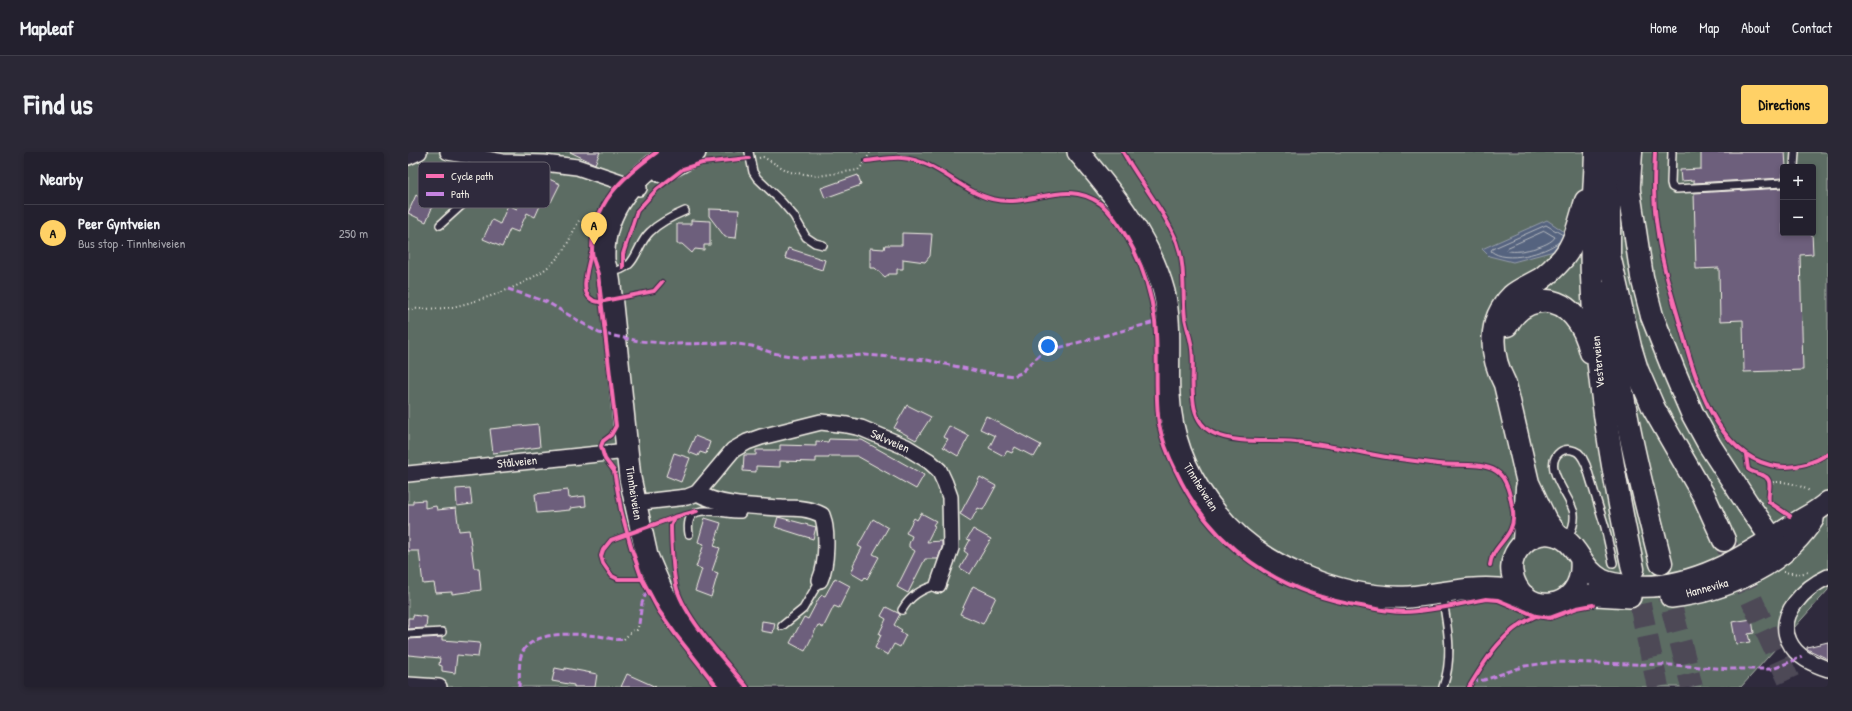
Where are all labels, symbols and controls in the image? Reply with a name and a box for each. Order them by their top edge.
text: Mapleaf [20,15,74,41]
text: Home [1650,18,1677,37]
text: Map [1699,18,1719,37]
text: About [1741,18,1770,37]
text: Contact [1792,18,1832,37]
text: Find us [24,85,93,123]
button: Directions [1741,85,1828,124]
legend [418,162,550,208]
map controls [1780,164,1816,236]
button: + [1780,164,1816,200]
text: Nearby [40,167,83,190]
text: Cycle path [451,169,494,183]
text: Path [451,187,469,201]
button: − [1780,200,1816,236]
pin: A [581,212,607,245]
text: Peer Gyntveien [78,213,160,234]
text: A [50,224,56,242]
text: 250 m [339,224,368,242]
text: Bus stop · Tinnheiveien [78,234,185,252]
street label: Vesterveien [1587,335,1608,389]
your location [1038,336,1058,356]
street label: Sølvveien [868,424,912,457]
street label: Stålveien [496,451,538,472]
street label: Tinnheiveien [1180,459,1223,514]
street label: Tinnheiveien [622,465,647,521]
street label: Hannevika [1684,574,1730,601]

